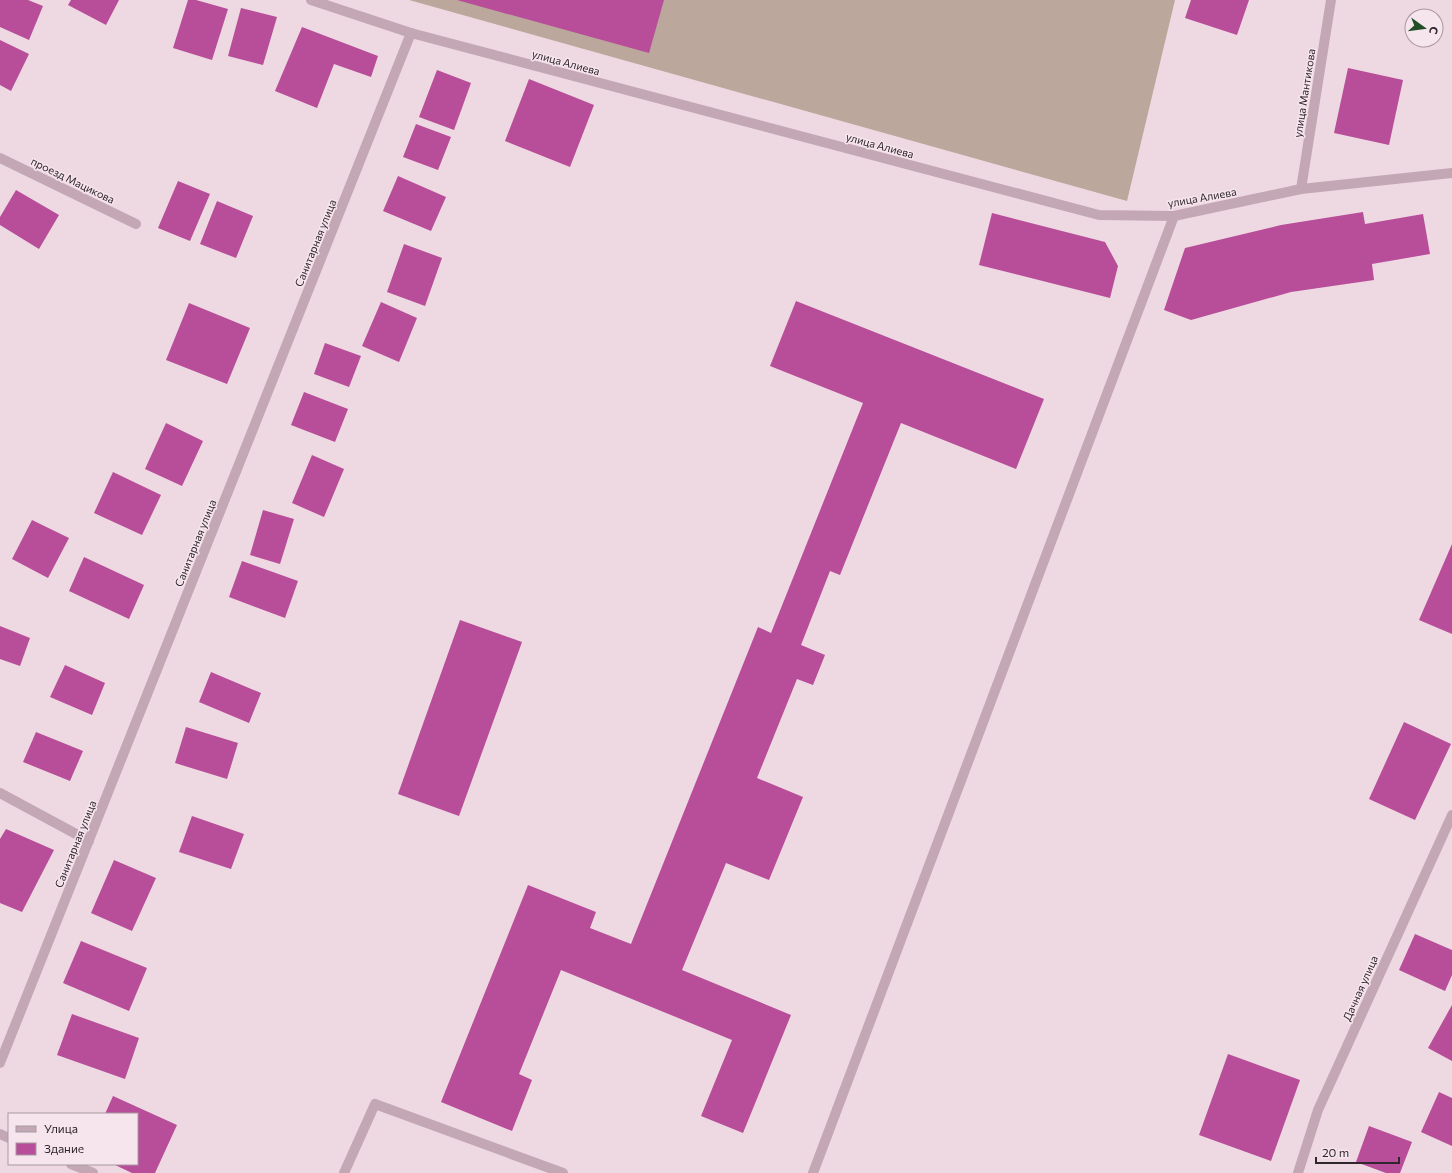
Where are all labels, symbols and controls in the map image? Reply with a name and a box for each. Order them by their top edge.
north arrow [1404,8,1444,48]
text: С [1427,25,1441,36]
street label: улица Алиева [531,47,601,77]
street label: улица Мантикова [1291,48,1317,138]
street label: улица Алиева [845,130,915,160]
street label: проезд Мацикова [29,154,117,206]
street label: улица Алиева [1167,185,1237,209]
street label: Санитарная улица [292,197,338,289]
street label: Санитарная улица [172,497,218,589]
street label: Санитарная улица [52,798,98,890]
street label: Дачная улица [1340,953,1380,1023]
legend [8,1113,138,1165]
text: Улица [44,1121,78,1135]
scale bar [1316,1139,1399,1165]
text: Здание [44,1141,84,1155]
text: 20 m [1322,1145,1349,1159]

